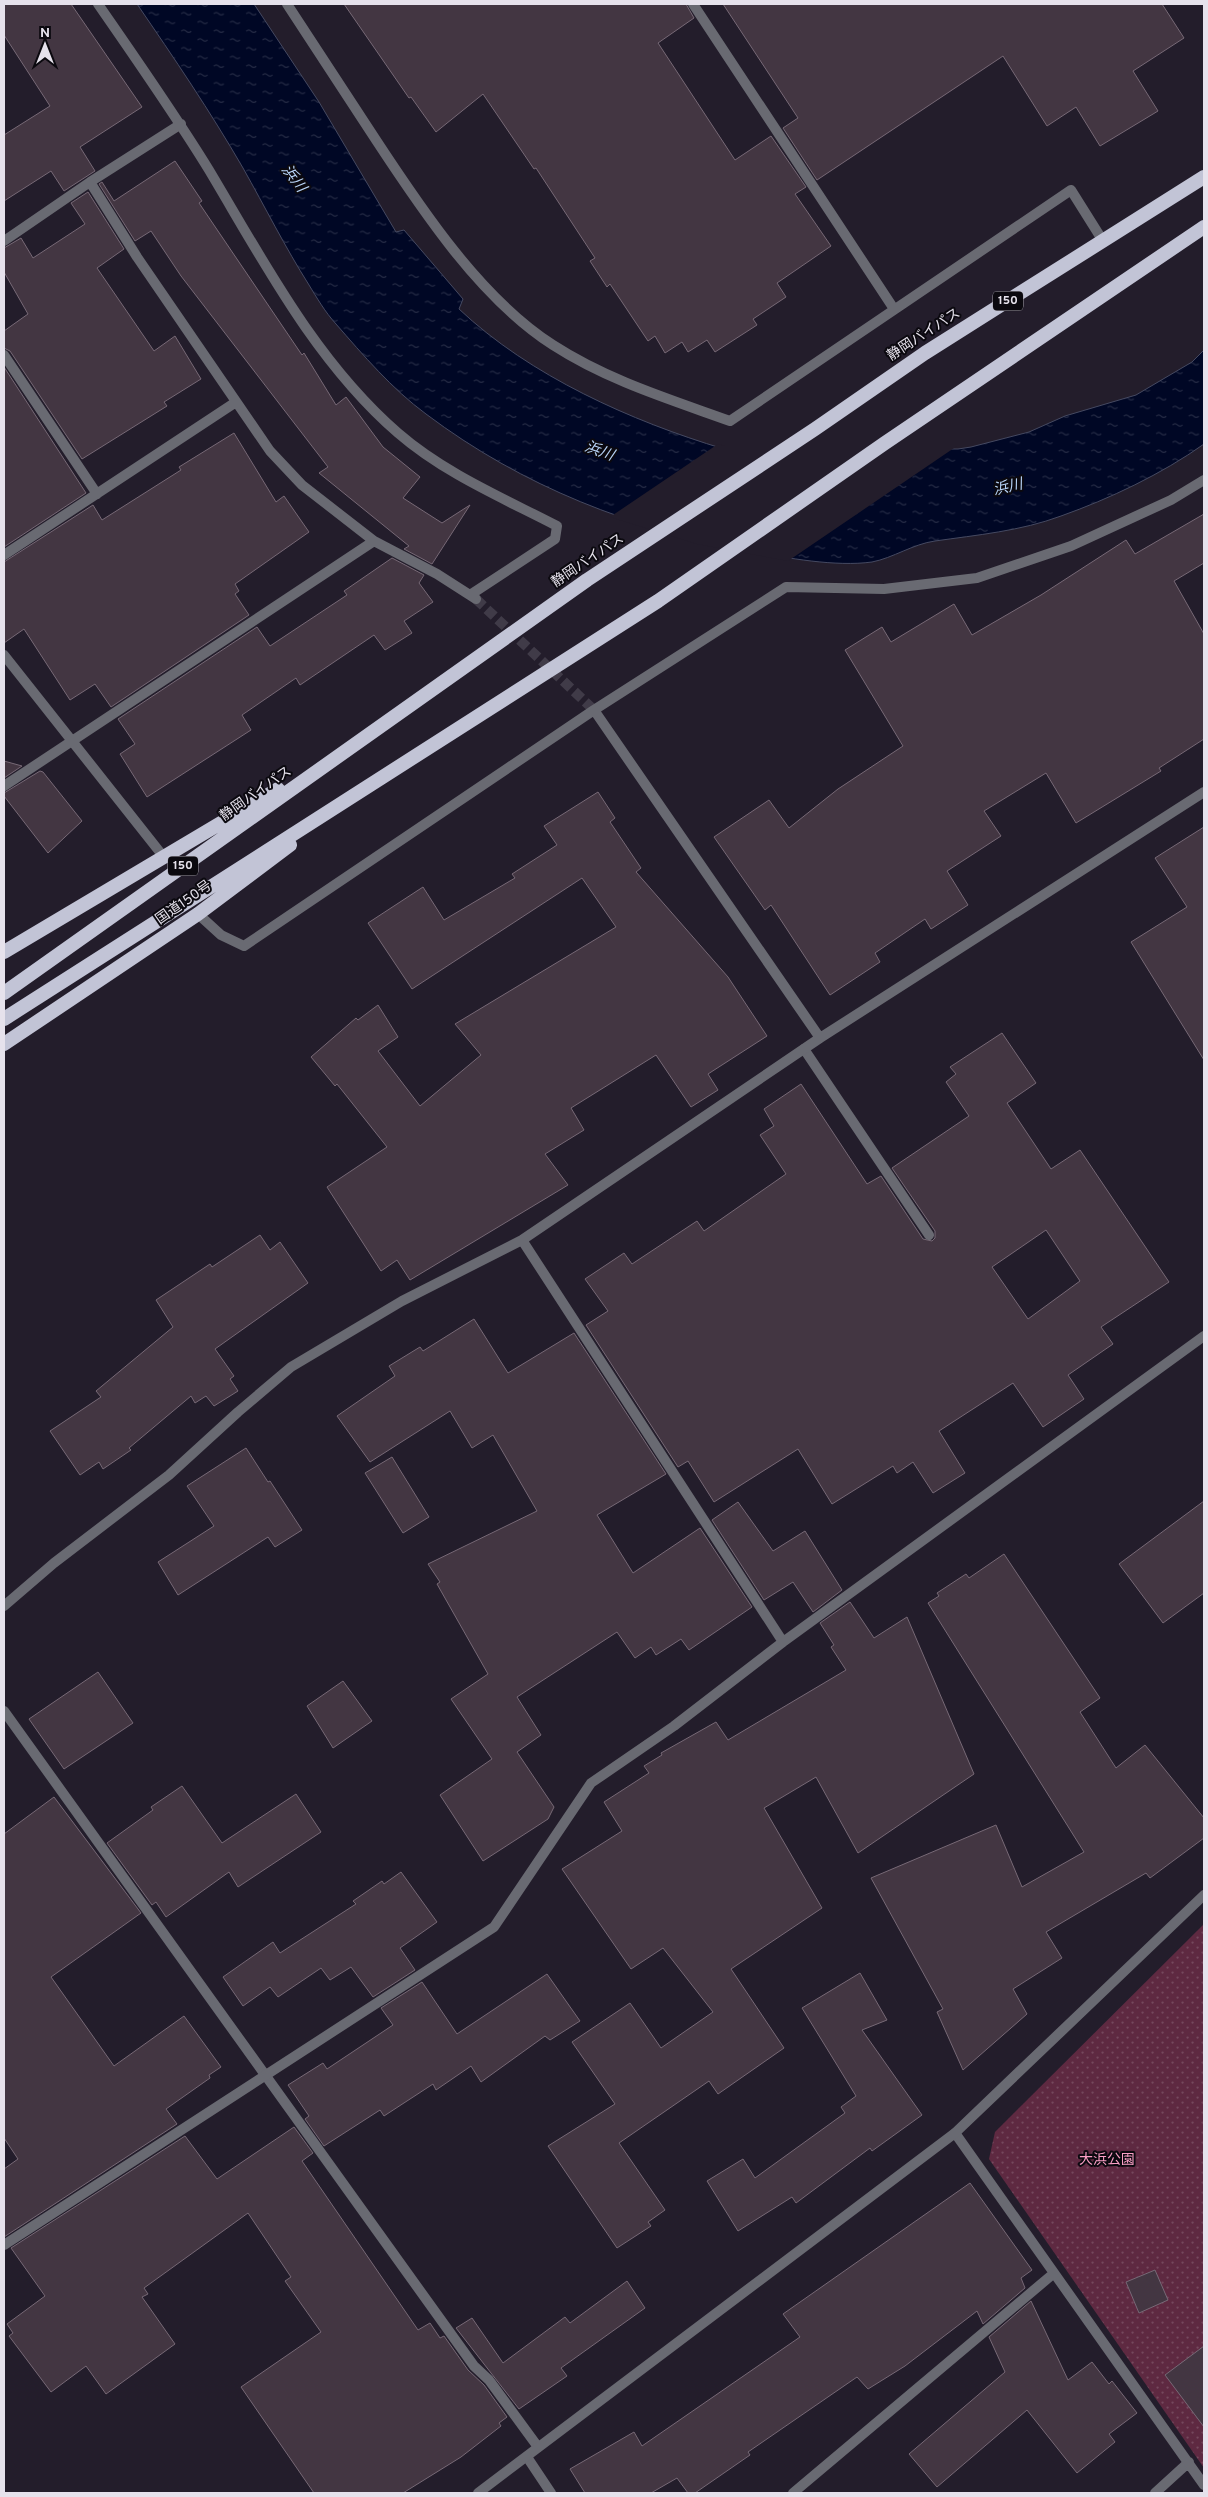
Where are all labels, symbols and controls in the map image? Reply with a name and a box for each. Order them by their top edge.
north arrow [20,20,70,70]
text: N [40,25,50,42]
water label: 浜川 [276,161,311,198]
road number: 150 [993,292,1023,310]
street label: 静岡バイパス [884,304,964,365]
water label: 浜川 [582,438,618,467]
water label: 浜川 [991,475,1027,501]
street label: 静岡バイパス [548,530,627,591]
street label: 静岡バイパス [216,762,295,825]
road number: 150 [168,856,198,876]
street label: 国道150号 [153,877,215,929]
park label: 大浜公園 [1079,2152,1135,2169]

